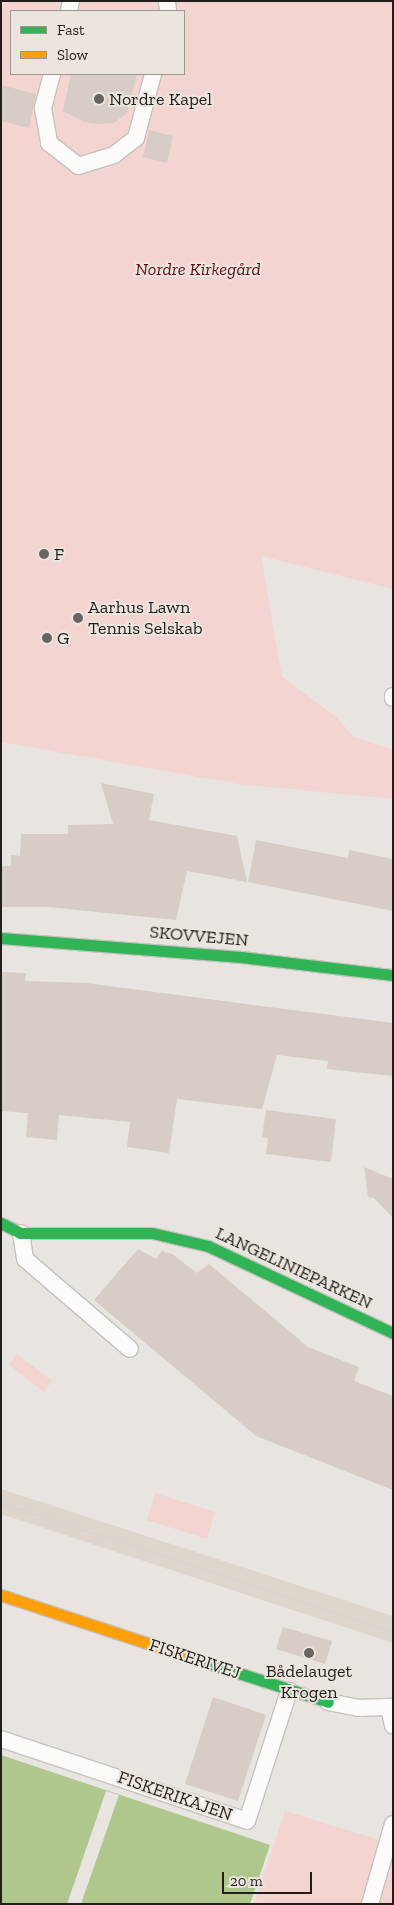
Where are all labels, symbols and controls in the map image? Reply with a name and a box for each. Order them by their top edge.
legend [10,10,185,75]
text: Fast [57,21,85,39]
text: Slow [57,46,88,64]
place label: Nordre Kapel [109,88,212,110]
marker: Nordre Kapel [93,93,105,105]
park label: Nordre Kirkegård [135,258,261,280]
place label: F [54,543,64,565]
marker: F [38,548,50,560]
place label: Aarhus Lawn Tennis Selskab [88,597,202,640]
marker: Aarhus Lawn Tennis Selskab [72,612,84,624]
place label: G [57,627,69,649]
marker: G [41,632,53,644]
street label: SKOVVEJEN [149,921,249,951]
street label: LANGELINIEPARKEN [212,1222,376,1314]
street label: FISKERIVEJ [147,1634,243,1684]
marker: Bådelauget Krogen [303,1647,315,1659]
place label: Bådelauget Krogen [266,1661,352,1704]
street label: FISKERIKAJEN [115,1766,235,1826]
scale bar [224,1862,314,1894]
text: 20 m [230,1872,263,1890]

